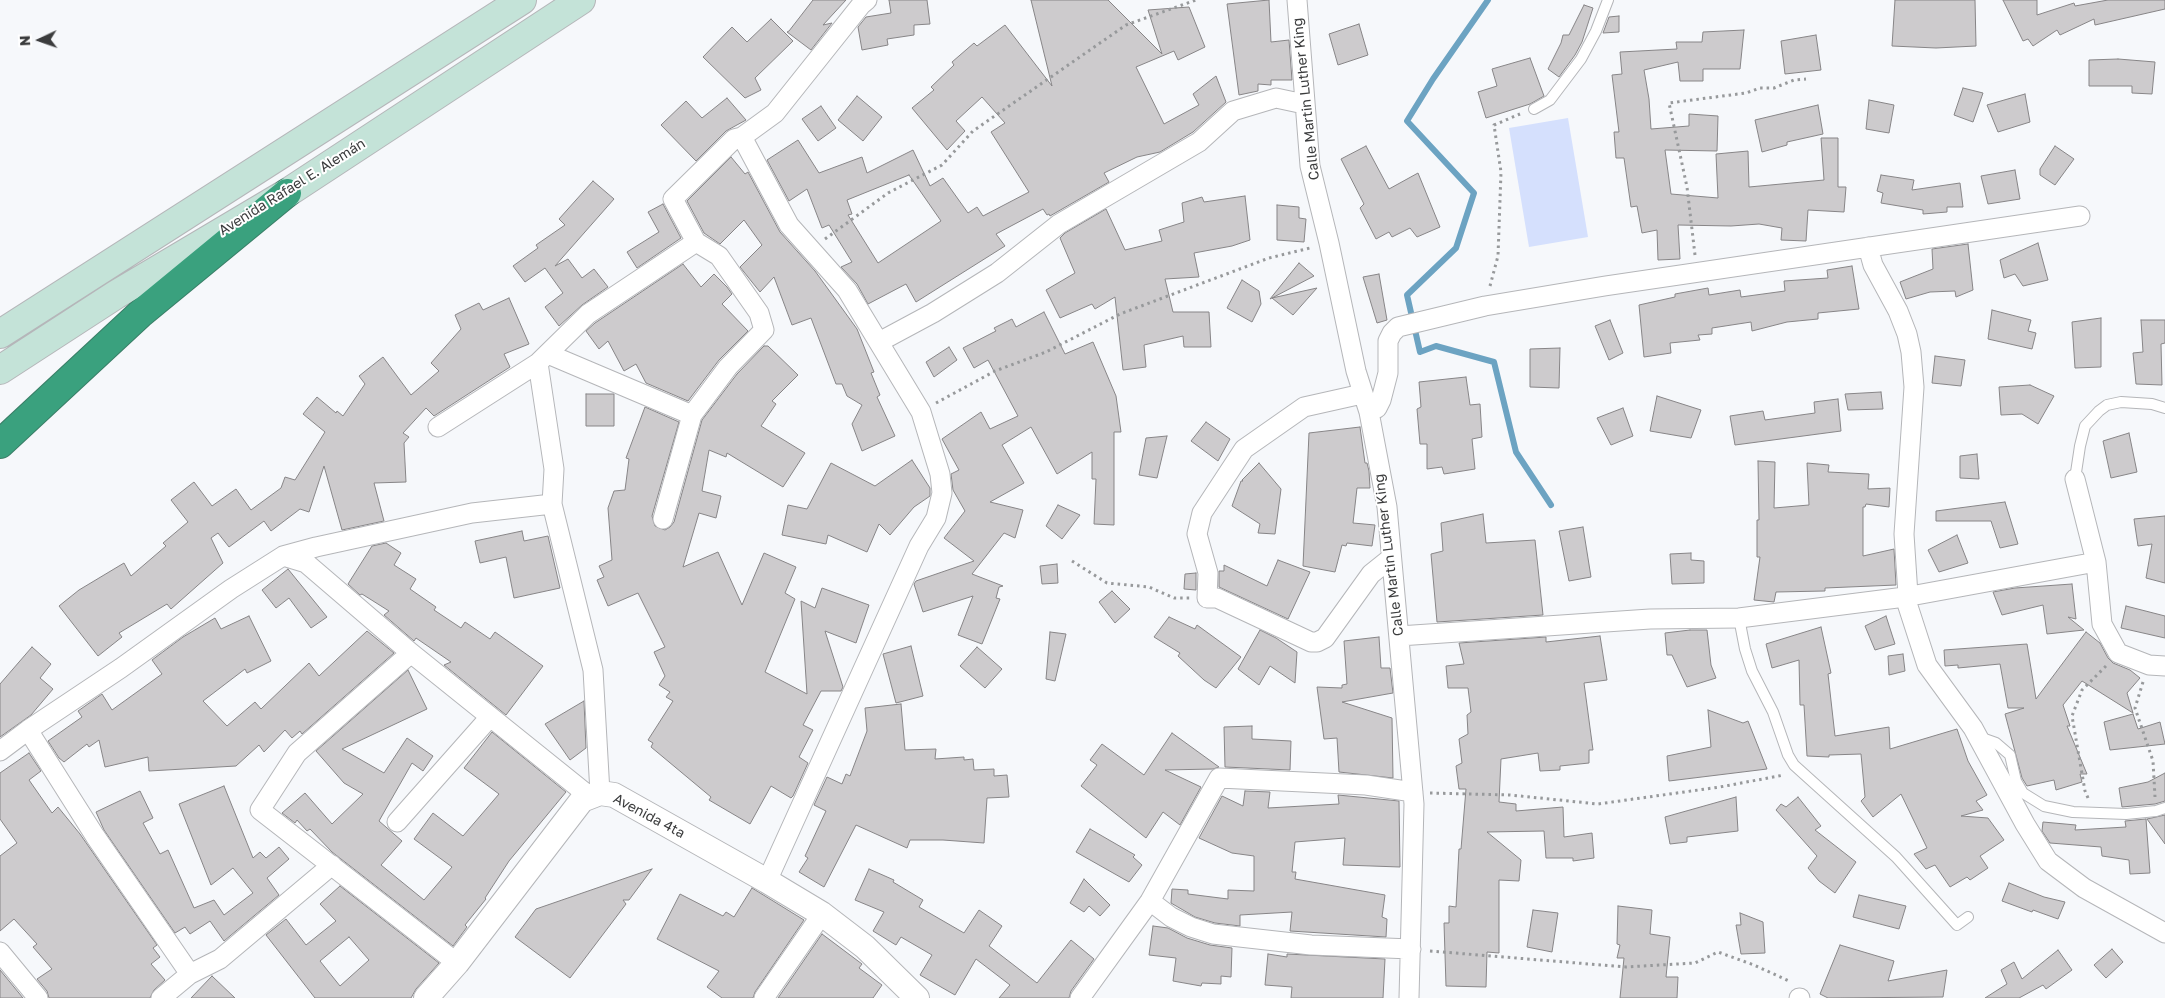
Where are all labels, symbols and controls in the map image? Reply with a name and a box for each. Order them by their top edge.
north arrow [15,15,65,65]
street label: Calle Martin Luther King [1289,17,1323,181]
text: N [16,35,33,47]
street label: Avenida Rafael E. Alemán [216,135,368,239]
street label: Calle Martin Luther King [1371,473,1407,637]
street label: Avenida 4ta [610,790,688,842]

